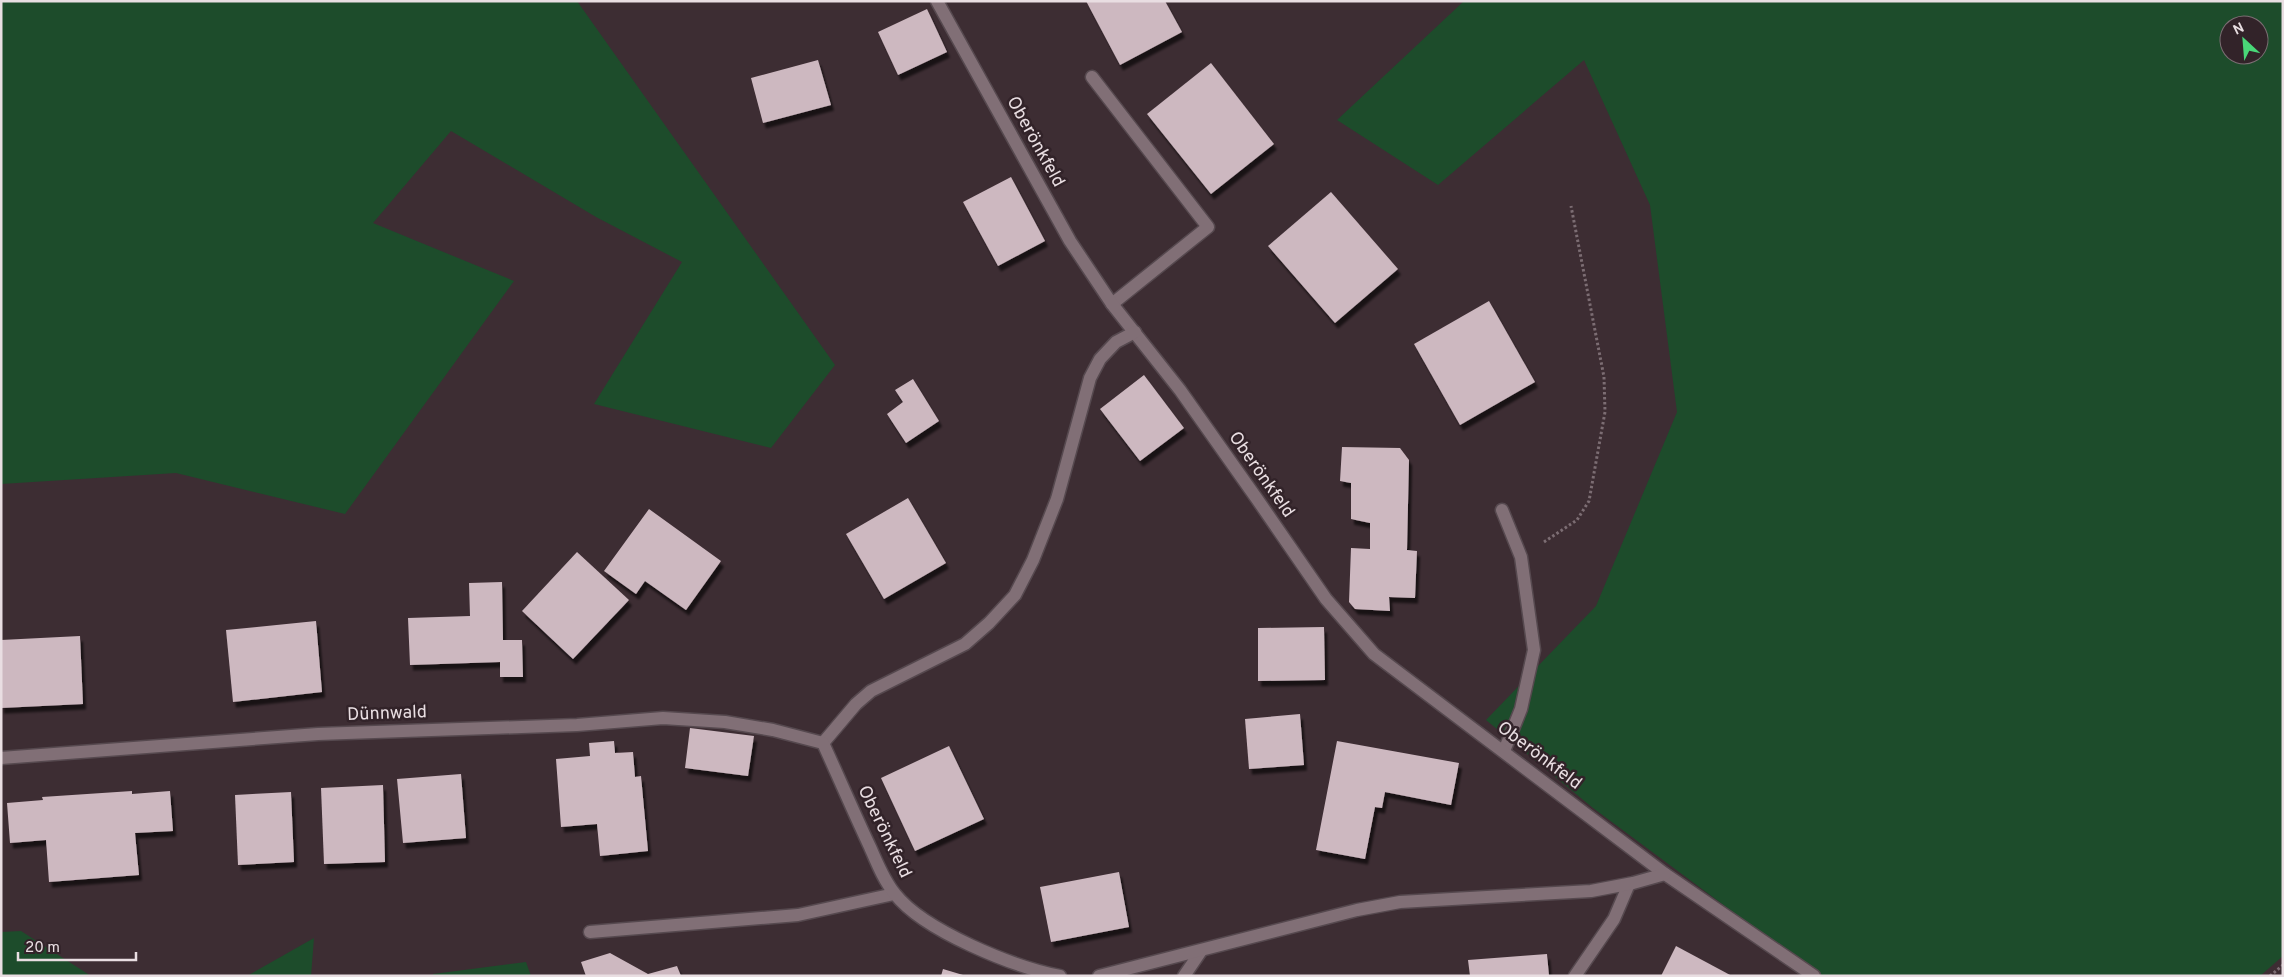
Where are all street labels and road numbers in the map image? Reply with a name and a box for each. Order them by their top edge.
street label: Oberönkfeld [1001,93,1069,191]
street label: Oberönkfeld [1223,427,1299,523]
street label: Dünnwald [347,701,427,727]
street label: Oberönkfeld [1492,717,1586,795]
street label: Oberönkfeld [852,782,916,882]

